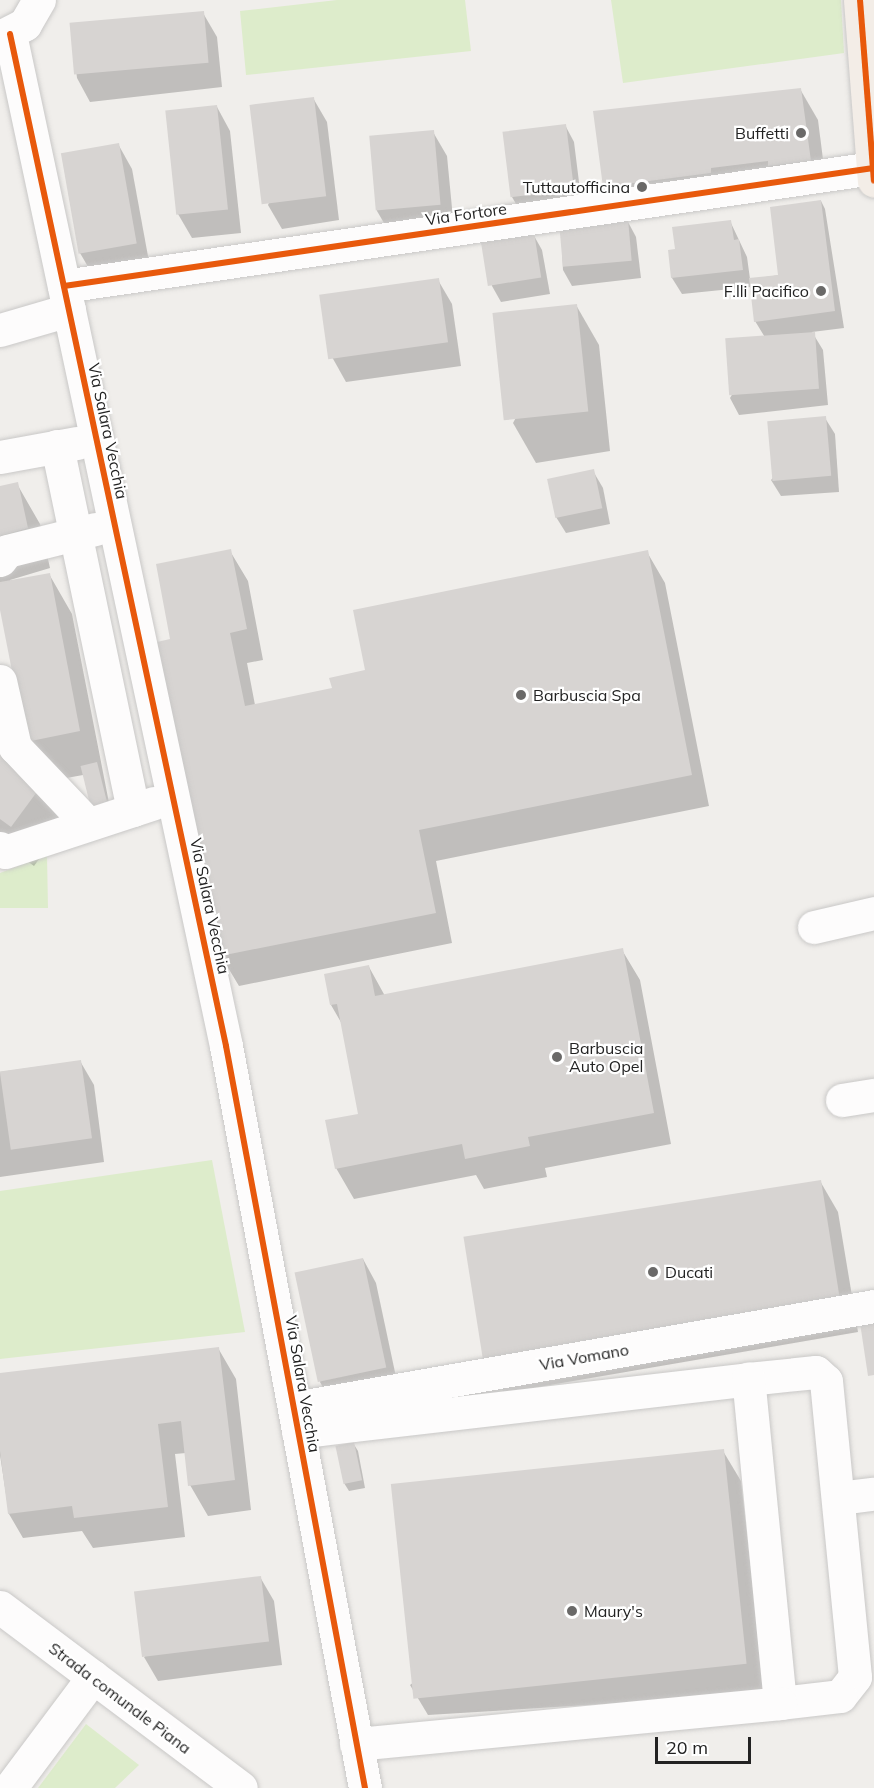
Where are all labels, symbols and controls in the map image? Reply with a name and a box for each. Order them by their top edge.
place label: Buffetti [735,123,789,143]
marker: Buffetti [794,126,808,140]
place label: Tuttautofficina [523,177,630,197]
marker: Tuttautofficina [635,180,649,194]
street label: Via Fortore [424,199,508,229]
place label: F.lli Pacifico [724,281,809,301]
marker: F.lli Pacifico [814,284,828,298]
street label: Via Salara Vecchia [84,361,132,501]
place label: Barbuscia Spa [533,685,641,705]
marker: Barbuscia Spa [514,688,528,702]
street label: Via Salara Vecchia [186,836,234,976]
place label: Barbuscia Auto Opel [569,1038,643,1076]
marker: Barbuscia Auto Opel [550,1050,564,1064]
place label: Ducati [665,1262,713,1282]
marker: Ducati [646,1265,660,1279]
street label: Via Salara Vecchia [282,1314,324,1454]
street label: Via Vomano [538,1340,630,1374]
place label: Maury's [584,1601,643,1621]
marker: Maury's [565,1604,579,1618]
street label: Strada comunale Piana [45,1638,195,1758]
scale bar [658,1725,754,1763]
text: 20 m [666,1736,708,1759]

